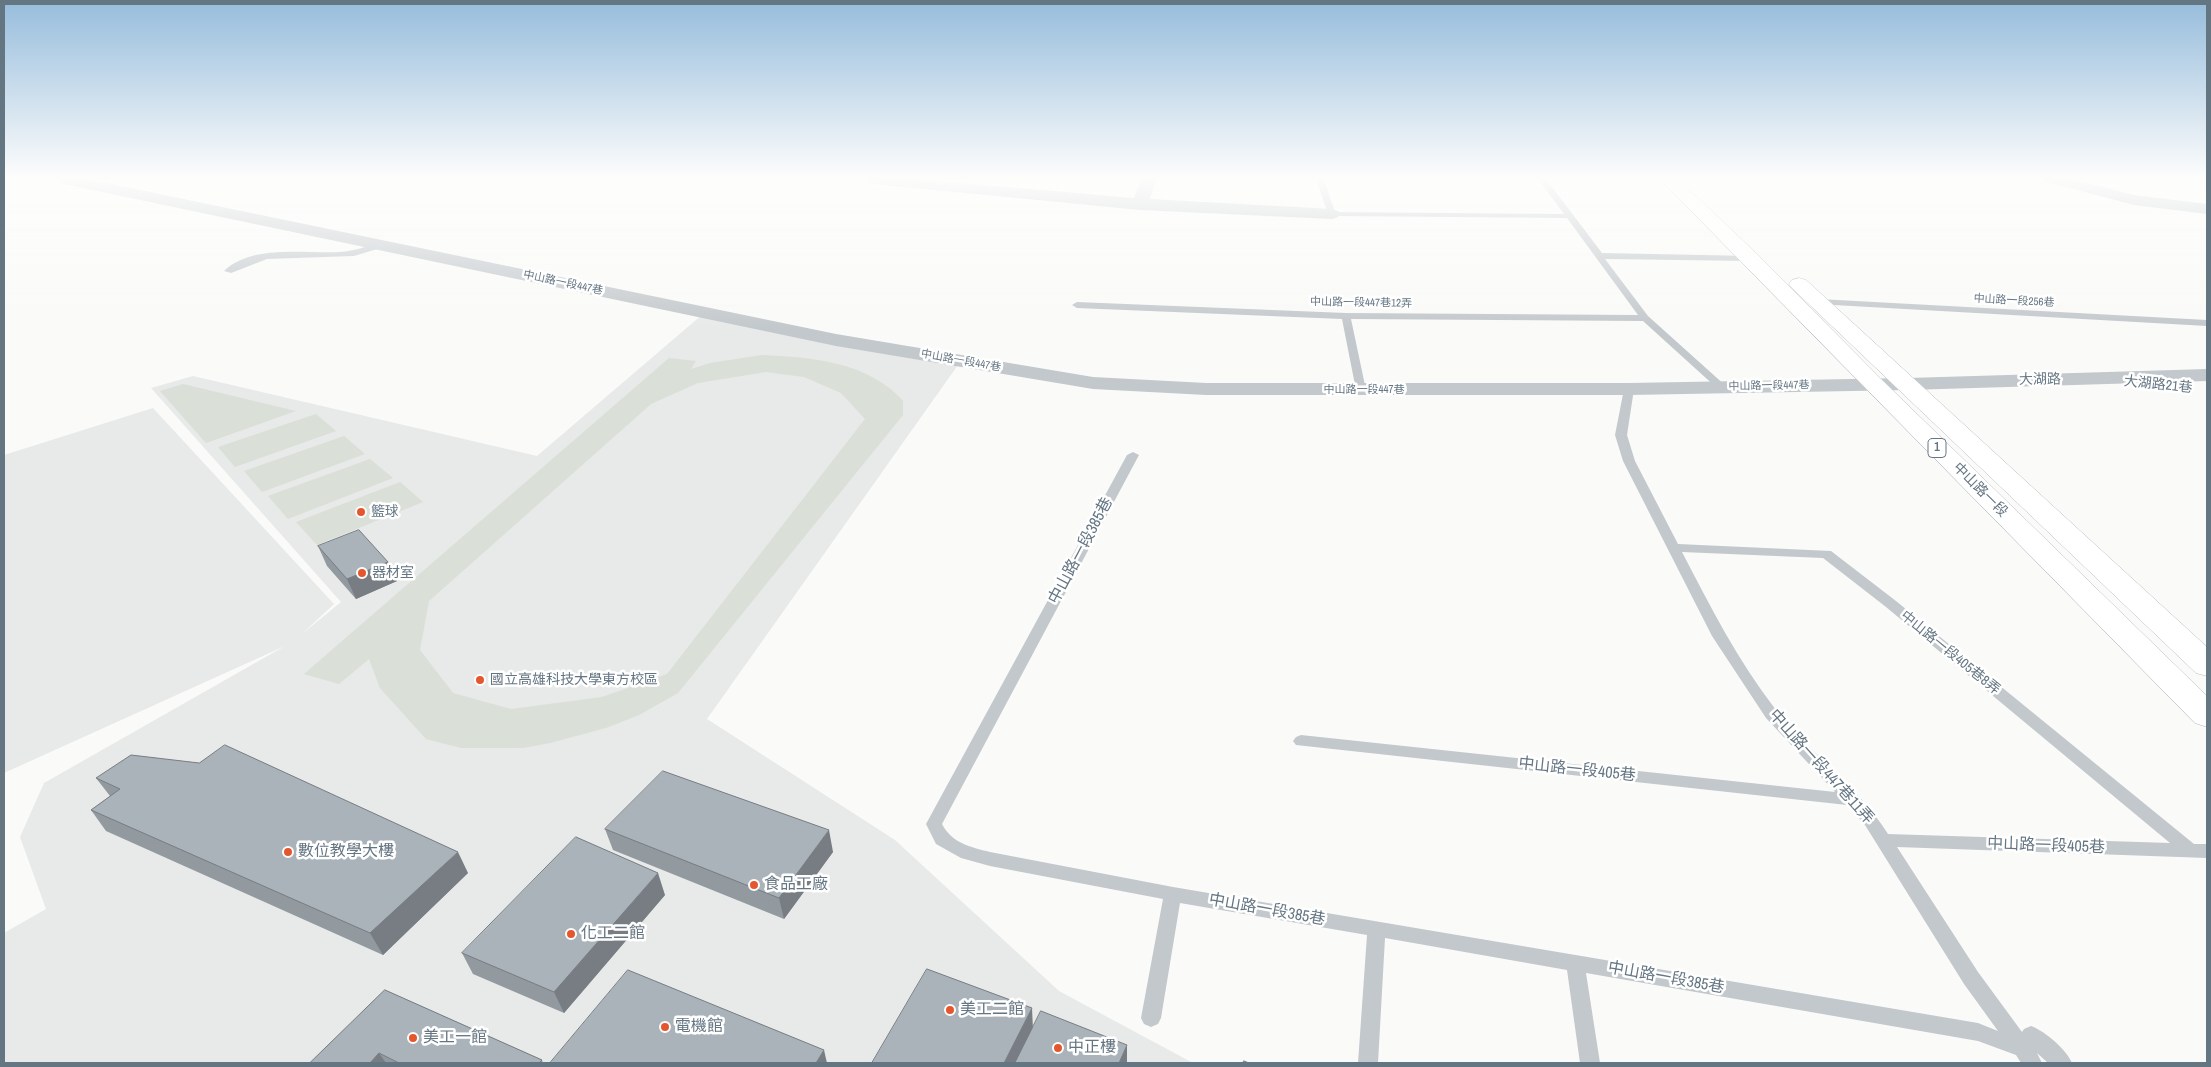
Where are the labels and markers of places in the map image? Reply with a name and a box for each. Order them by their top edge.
place label: 籃球 [371,504,399,520]
marker: 籃球 [355,506,367,518]
place label: 器材室 [372,565,414,581]
marker: 器材室 [356,567,368,579]
place label: 國立高雄科技大學東方校區 [490,672,658,688]
marker: 國立高雄科技大學東方校區 [474,674,486,686]
place label: 數位教學大樓 [298,842,394,862]
marker: 數位教學大樓 [282,846,294,858]
place label: 食品工廠 [764,875,828,895]
marker: 食品工廠 [748,879,760,891]
place label: 化工二館 [581,924,645,944]
marker: 化工二館 [565,928,577,940]
place label: 美工二館 [960,1000,1024,1020]
marker: 美工二館 [944,1004,956,1016]
place label: 電機館 [675,1017,723,1037]
marker: 電機館 [659,1021,671,1033]
place label: 美工一館 [423,1028,487,1048]
marker: 美工一館 [407,1032,419,1044]
place label: 中正樓 [1068,1038,1116,1058]
marker: 中正樓 [1052,1042,1064,1054]

